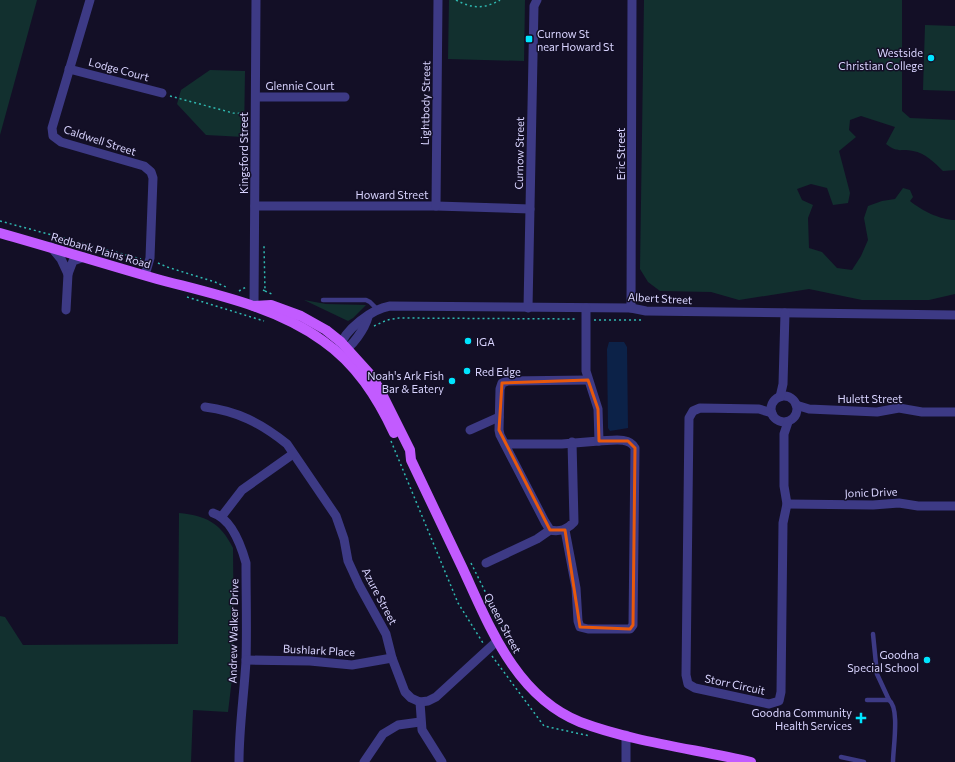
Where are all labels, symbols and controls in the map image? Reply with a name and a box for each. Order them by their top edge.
place label: Curnow St near Howard St [537,27,614,53]
marker: Curnow St near Howard St [524,34,534,44]
place label: Westside Christian College [838,46,923,72]
marker: Westside Christian College [926,53,936,63]
street label: Lodge Court [87,55,151,83]
street label: Lightbody Street [418,60,432,145]
street label: Glennie Court [265,79,335,92]
street label: Kingsford Street [237,112,250,194]
street label: Curnow Street [512,116,526,189]
street label: Caldwell Street [62,122,138,158]
street label: Eric Street [614,127,627,180]
street label: Howard Street [356,188,429,201]
street label: Redbank Plains Road [50,230,152,270]
street label: Albert Street [627,290,693,306]
place label: IGA [476,335,495,348]
marker: IGA [463,336,473,346]
place label: Red Edge [475,365,521,378]
marker: Red Edge [462,366,472,376]
place label: Noah's Ark Fish Bar & Eatery [367,369,444,395]
marker: Noah's Ark Fish Bar & Eatery [447,376,457,386]
street label: Hulett Street [837,392,903,405]
street label: Jonic Drive [844,485,898,500]
street label: Azure Street [360,565,401,627]
street label: Andrew Walker Drive [226,578,240,684]
street label: Queen Street [482,591,525,656]
street label: Bushlark Place [283,642,356,658]
place label: Goodna Special School [847,648,919,674]
marker: Goodna Special School [922,655,932,665]
street label: Storr Circuit [703,671,767,697]
place label: Goodna Community Health Services [751,706,852,732]
marker: Goodna Community Health Services [855,712,867,724]

